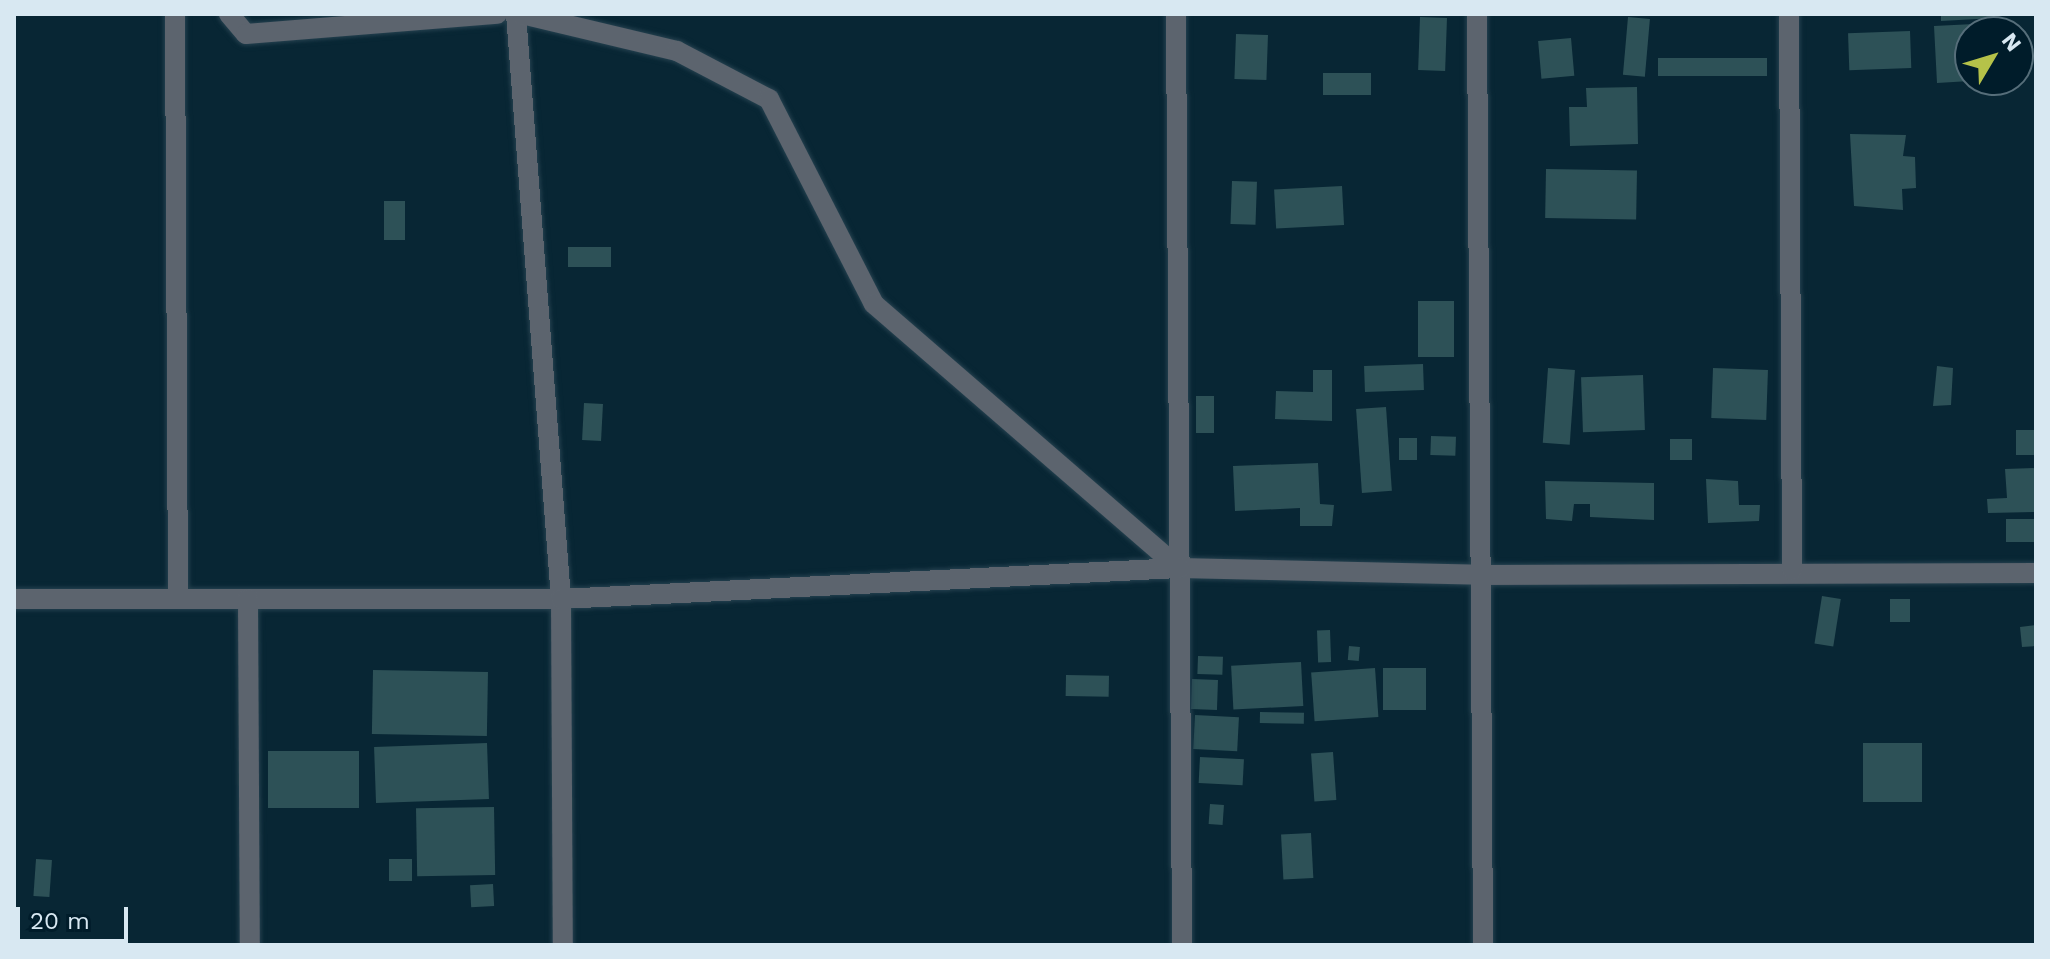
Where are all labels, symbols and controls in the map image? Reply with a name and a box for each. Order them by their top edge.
north arrow [1954,16,2034,96]
text: N [1997,28,2027,56]
scale bar [20,891,132,941]
text: 20 m [30,907,90,935]

